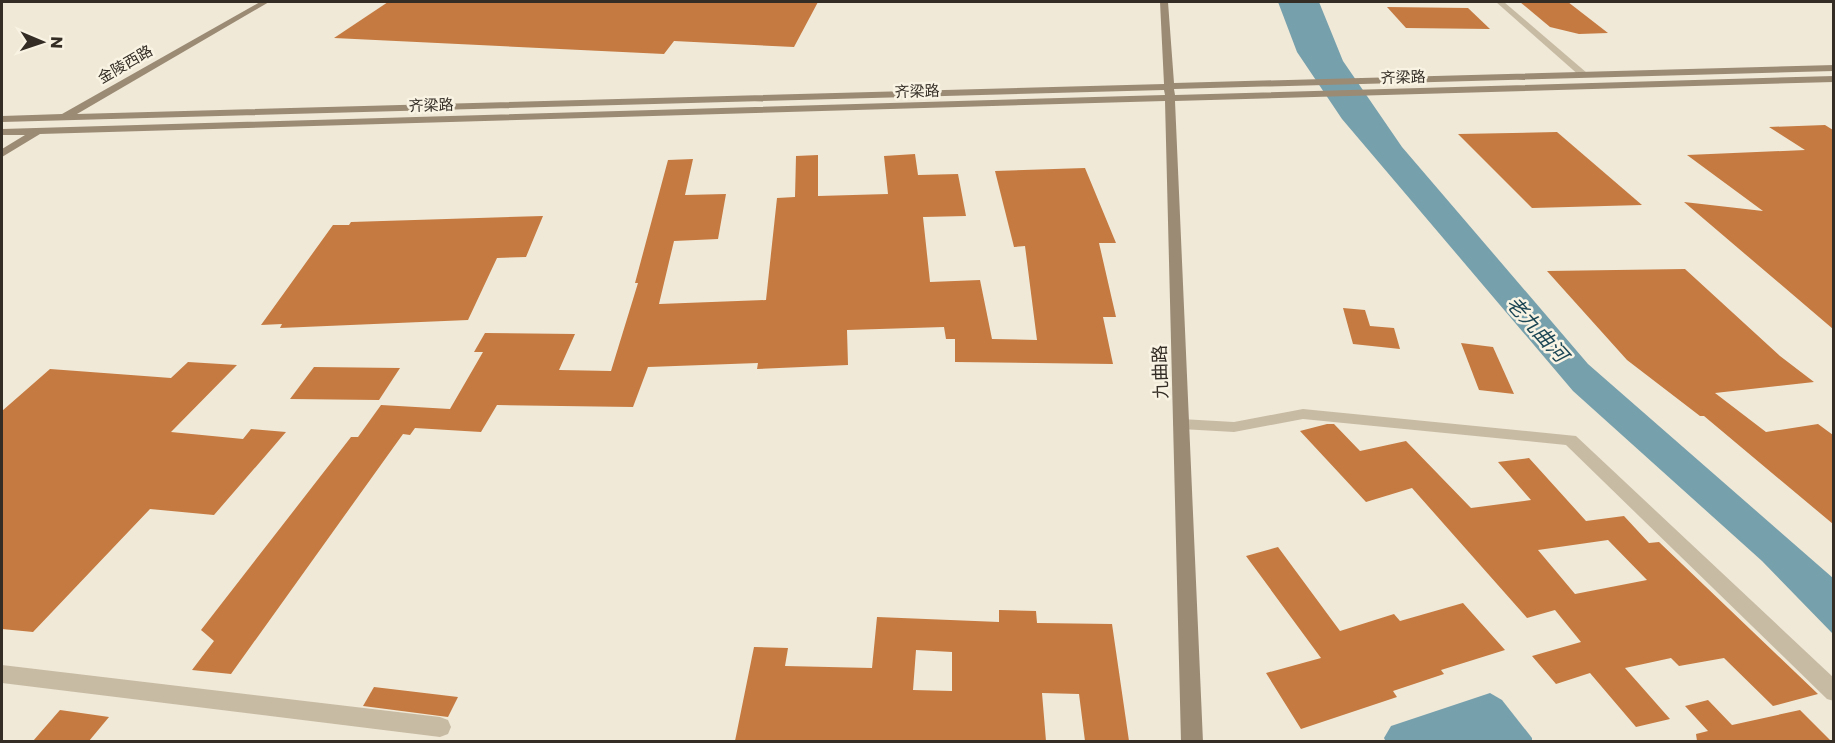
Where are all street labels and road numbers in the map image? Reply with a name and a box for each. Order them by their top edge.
street label: 金陵西路 [94,40,156,88]
street label: 齐梁路 [1380,66,1426,88]
street label: 齐梁路 [894,80,940,102]
street label: 齐梁路 [408,94,454,116]
street label: 九曲路 [1147,345,1173,399]

